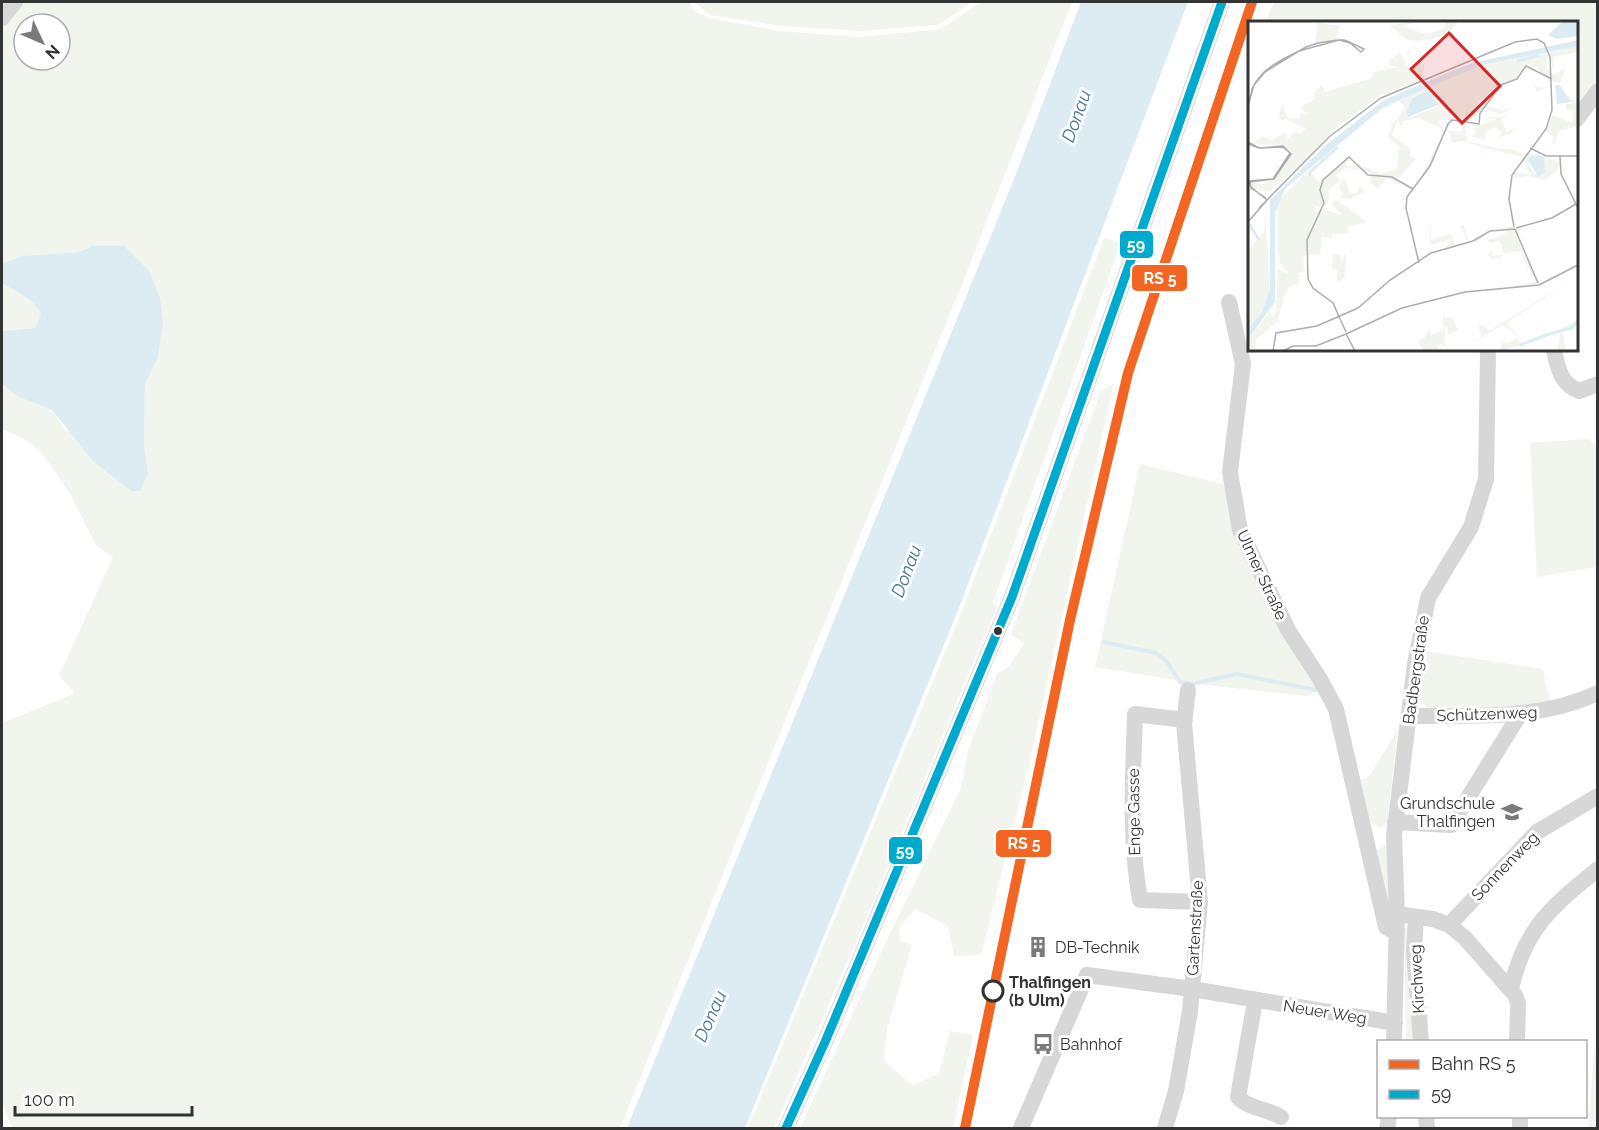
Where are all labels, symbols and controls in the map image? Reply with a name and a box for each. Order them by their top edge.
north arrow [12,12,72,72]
inset map [1248,21,1578,351]
text: N [41,41,64,63]
water label: Donau [1057,87,1095,145]
line badge: 59 [1119,230,1154,259]
text: 59 [1127,235,1145,254]
line badge: RS 5 [1131,264,1188,292]
text: RS 5 [1143,269,1177,288]
street label: Ulmer Straße [1233,527,1291,623]
water label: Donau [887,542,925,600]
street label: Badbergstraße [1399,614,1433,726]
unlabelled marker [992,625,1004,637]
street label: Schützenweg [1436,703,1538,725]
street label: Enge Gasse [1124,768,1144,856]
place label: Grundschule Thalfingen [1400,794,1495,831]
school or university icon: Grundschule Thalfingen [1500,800,1524,824]
street label: Sonnenweg [1467,828,1543,904]
line badge: RS 5 [995,829,1052,858]
text: RS 5 [1007,834,1041,853]
line badge: 59 [888,836,923,865]
text: 59 [896,841,914,860]
street label: Gartenstraße [1183,880,1207,976]
building icon: DB-Technik [1026,935,1050,959]
place label: DB-Technik [1055,938,1140,957]
street label: Kirchweg [1406,944,1428,1014]
place label: Thalfingen (b Ulm) [1009,973,1091,1010]
marker: Thalfingen (b Ulm) [982,980,1004,1002]
water label: Donau [689,987,731,1045]
street label: Neuer Weg [1282,996,1368,1028]
bus stop icon: Bahnhof [1031,1032,1055,1056]
place label: Bahnhof [1060,1035,1123,1054]
legend [1377,1040,1587,1118]
text: Bahn RS 5 [1431,1053,1516,1074]
scale bar [15,1079,192,1117]
text: 59 [1431,1083,1451,1104]
text: 100 m [24,1089,75,1110]

